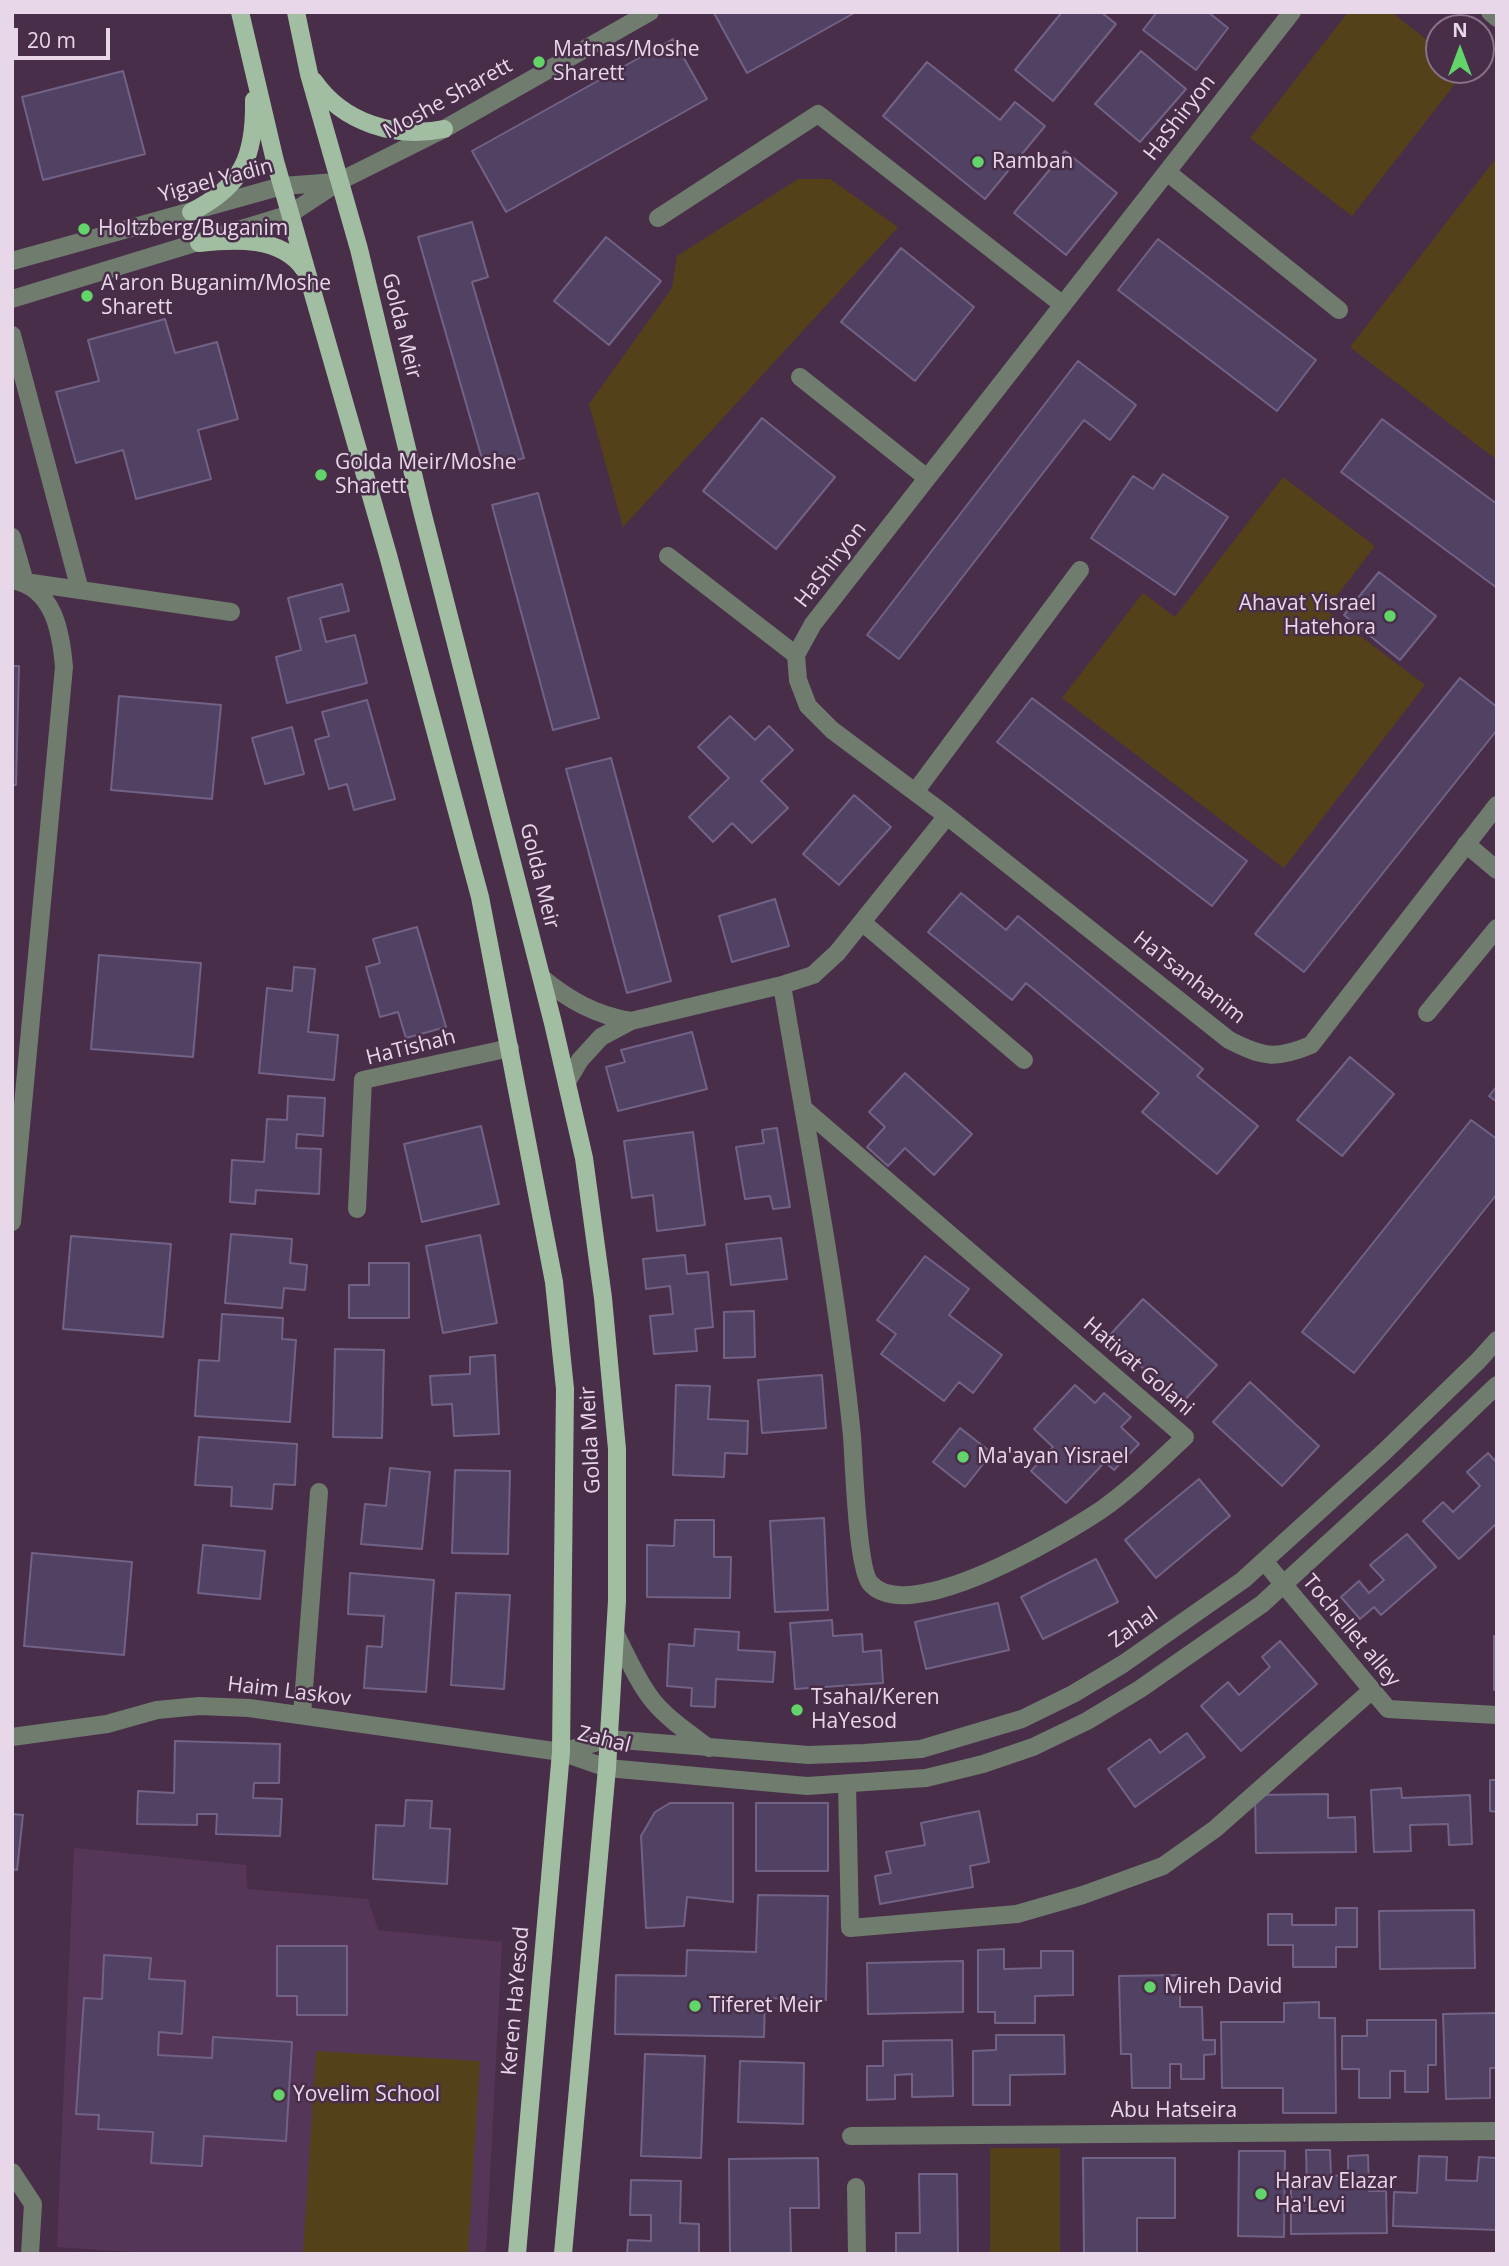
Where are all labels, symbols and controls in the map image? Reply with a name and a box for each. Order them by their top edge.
scale bar [18,14,114,58]
north arrow [1425,14,1495,84]
text: N [1452,17,1468,43]
text: 20 m [27,26,76,54]
place label: Matnas/Moshe Sharett [553,37,699,87]
street label: Moshe Sharett [379,53,517,145]
marker: Matnas/Moshe Sharett [531,54,547,70]
street label: HaShiryon [1139,70,1221,166]
place label: Ramban [992,149,1073,175]
street label: Yigael Yadin [156,154,276,208]
marker: Ramban [970,154,986,170]
place label: Holtzberg/Buganim [98,216,288,242]
marker: Holtzberg/Buganim [76,221,92,237]
place label: A'aron Buganim/Moshe Sharett [101,271,331,321]
street label: Golda Meir [376,271,426,381]
marker: A'aron Buganim/Moshe Sharett [79,288,95,304]
place label: Golda Meir/Moshe Sharett [335,450,517,500]
marker: Golda Meir/Moshe Sharett [313,467,329,483]
street label: HaShiryon [790,517,872,613]
place label: Ahavat Yisrael Hatehora [1239,591,1376,641]
marker: Ahavat Yisrael Hatehora [1382,608,1398,624]
street label: Golda Meir [514,821,564,931]
street label: HaTsanhanim [1128,926,1250,1030]
street label: HaTishah [364,1025,458,1071]
street label: Hativat Golani [1078,1312,1198,1422]
street label: Golda Meir [576,1386,606,1494]
place label: Ma'ayan Yisrael [977,1444,1129,1470]
marker: Ma'ayan Yisrael [955,1449,971,1465]
street label: Tochellet alley [1297,1570,1405,1692]
street label: Zahal [1105,1602,1163,1654]
street label: Haim Laskov [226,1672,352,1712]
place label: Tsahal/Keren HaYesod [811,1685,940,1735]
marker: Tsahal/Keren HaYesod [789,1702,805,1718]
street label: Zahal [575,1721,633,1759]
street label: Keren HaYesod [497,1925,535,2077]
place label: Mireh David [1164,1974,1282,2000]
marker: Mireh David [1142,1979,1158,1995]
place label: Tiferet Meir [709,1993,823,2019]
marker: Tiferet Meir [687,1998,703,2014]
place label: Yovelim School [293,2082,440,2108]
marker: Yovelim School [271,2087,287,2103]
street label: Abu Hatseira [1111,2098,1237,2124]
place label: Harav Elazar Ha'Levi [1275,2169,1397,2219]
marker: Harav Elazar Ha'Levi [1253,2186,1269,2202]

